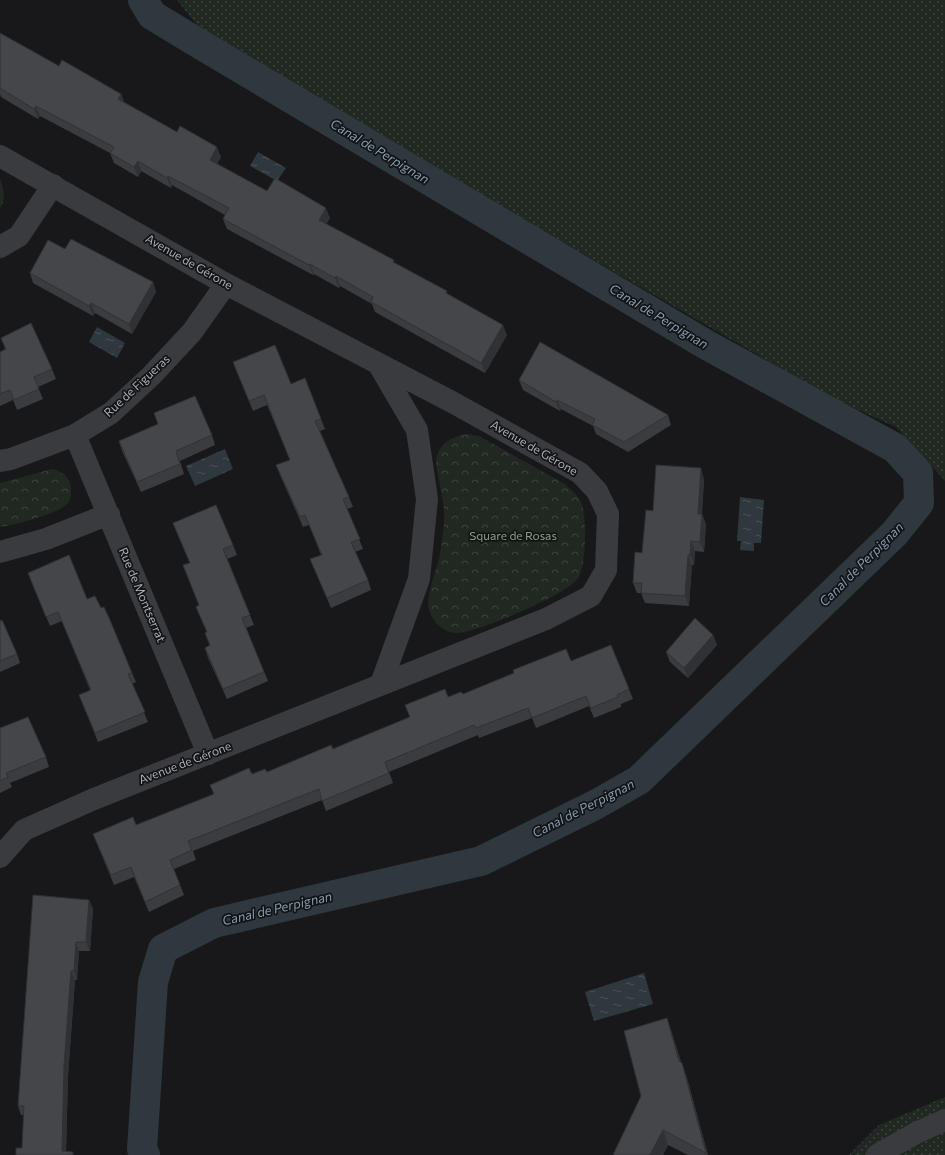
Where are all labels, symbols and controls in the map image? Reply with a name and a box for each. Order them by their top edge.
water label: Canal de Perpignan [328,115,432,187]
street label: Avenue de Gérone [144,231,235,292]
water label: Canal de Perpignan [607,280,711,352]
street label: Rue de Figueras [101,351,172,419]
street label: Avenue de Gérone [489,417,580,478]
water label: Canal de Perpignan [816,519,906,609]
park label: Square de Rosas [469,528,557,542]
street label: Rue de Montserrat [117,545,169,644]
street label: Avenue de Gérone [136,738,233,786]
water label: Canal de Perpignan [529,775,637,841]
water label: Canal de Perpignan [220,888,334,928]

